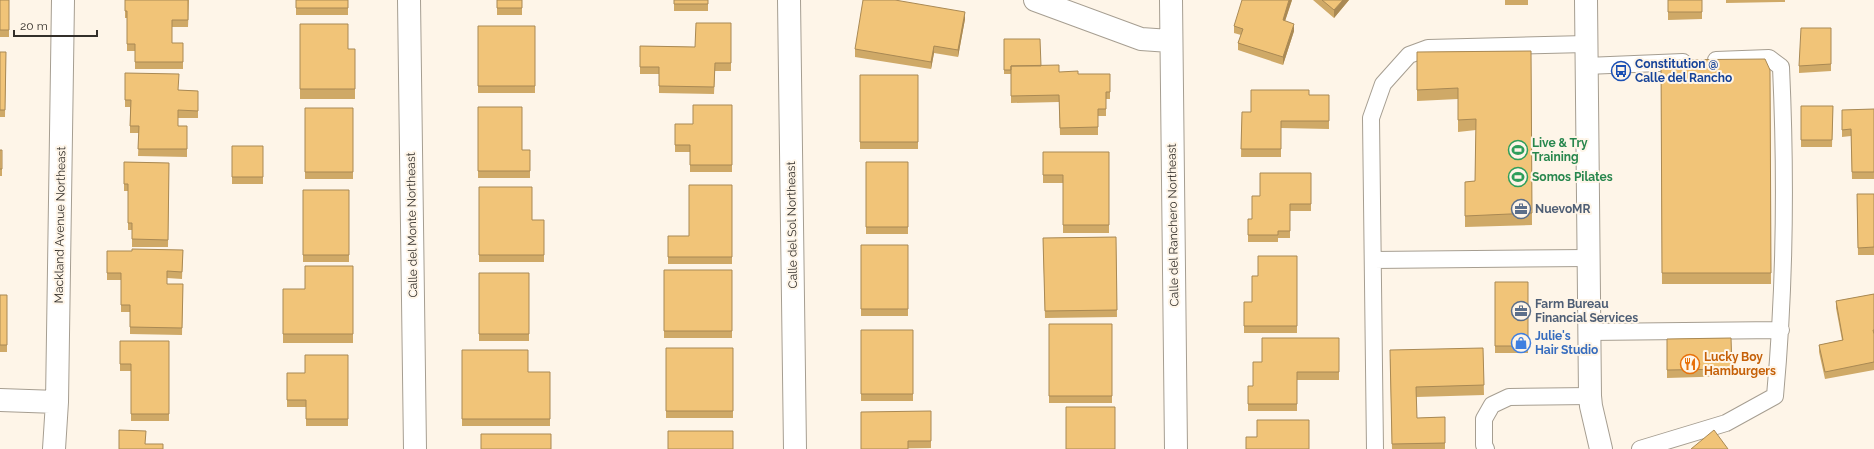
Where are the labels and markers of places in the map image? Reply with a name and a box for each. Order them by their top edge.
place label: Constitution @ Calle del Rancho [1635,57,1732,85]
bus stop icon: Constitution @ Calle del Rancho [1610,60,1632,82]
place label: Live & Try Training [1532,136,1588,164]
sports icon: Live & Try Training [1507,139,1529,161]
sports icon: Somos Pilates [1507,166,1529,188]
place label: Somos Pilates [1532,170,1613,184]
office icon: NuevoMR [1510,198,1532,220]
place label: NuevoMR [1535,202,1591,216]
place label: Farm Bureau Financial Services [1535,297,1638,325]
office icon: Farm Bureau Financial Services [1510,300,1532,322]
place label: Julie's Hair Studio [1535,329,1598,357]
shop icon: Julie's Hair Studio [1510,332,1532,354]
place label: Lucky Boy Hamburgers [1704,350,1776,378]
restaurant icon: Lucky Boy Hamburgers [1679,353,1701,375]

